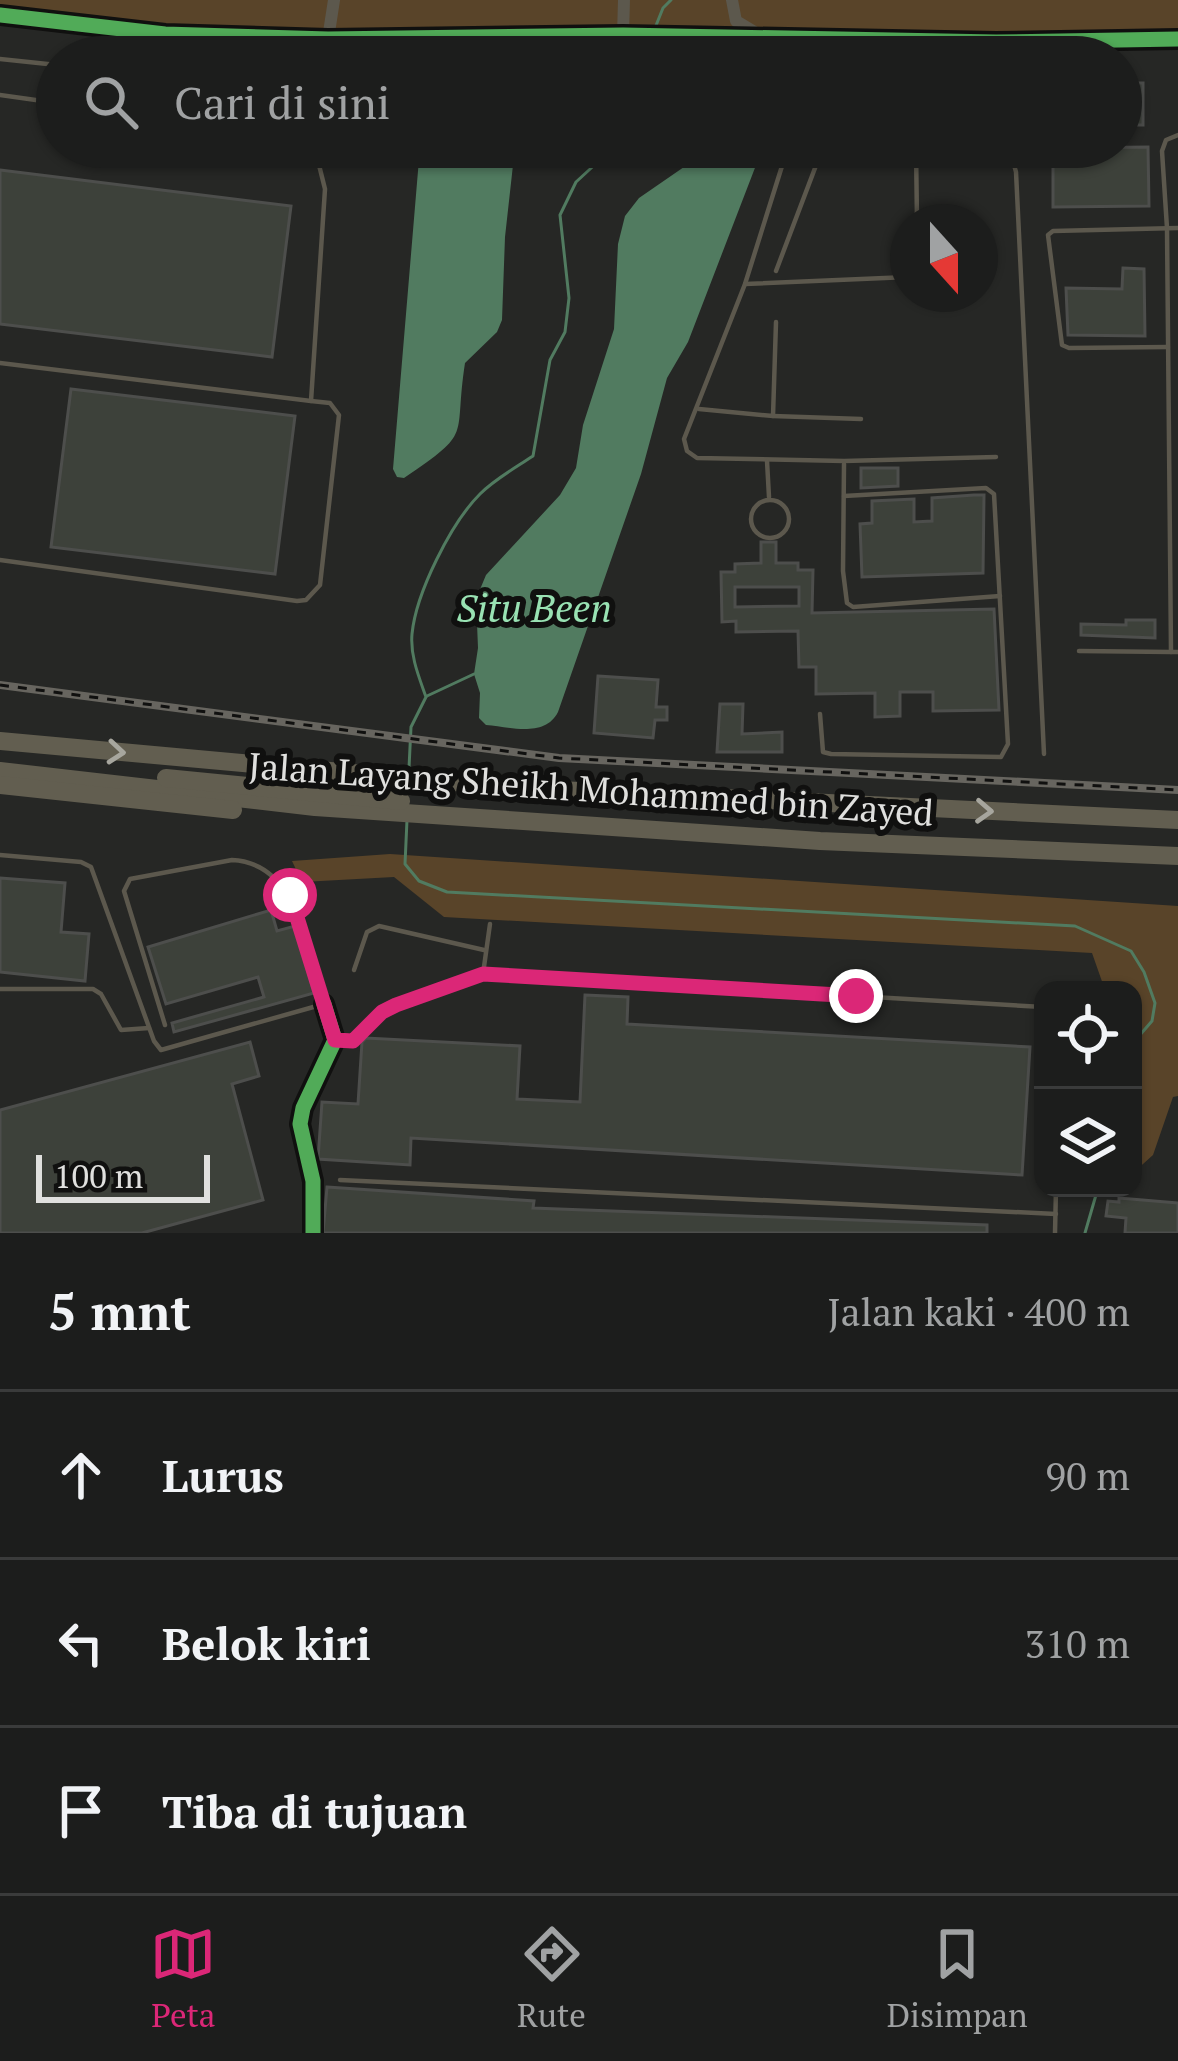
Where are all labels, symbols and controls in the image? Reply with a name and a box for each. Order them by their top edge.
search box [36,36,1142,168]
icon: search [78,69,144,135]
text: Cari di sini [174,72,390,132]
north arrow [890,204,998,312]
water label: Situ Been [456,581,612,633]
one-way arrow [107,739,126,764]
street label: Jalan Layang Sheikh Mohammed bin Zayed [247,741,935,836]
one-way arrow [975,798,994,824]
route start [263,868,317,922]
route end [829,969,883,1023]
map controls [1034,981,1142,1197]
button: locate [1034,981,1142,1089]
button: layers [1034,1089,1142,1197]
scale bar [36,1149,210,1202]
text: 100 m [54,1154,143,1197]
text: 5 mnt [48,1277,191,1345]
text: Jalan kaki · 400 m [827,1285,1130,1337]
icon: ahead [48,1442,114,1508]
text: Lurus [162,1445,284,1505]
text: 90 m [1045,1449,1130,1501]
icon: left [48,1610,114,1676]
text: Belok kiri [162,1613,371,1673]
text: 310 m [1025,1617,1130,1669]
icon: arrive [48,1778,114,1844]
text: Tiba di tujuan [162,1781,467,1841]
tab: Peta [150,1921,216,2036]
tab: Rute [517,1921,586,2036]
tab: Disimpan [887,1921,1028,2036]

